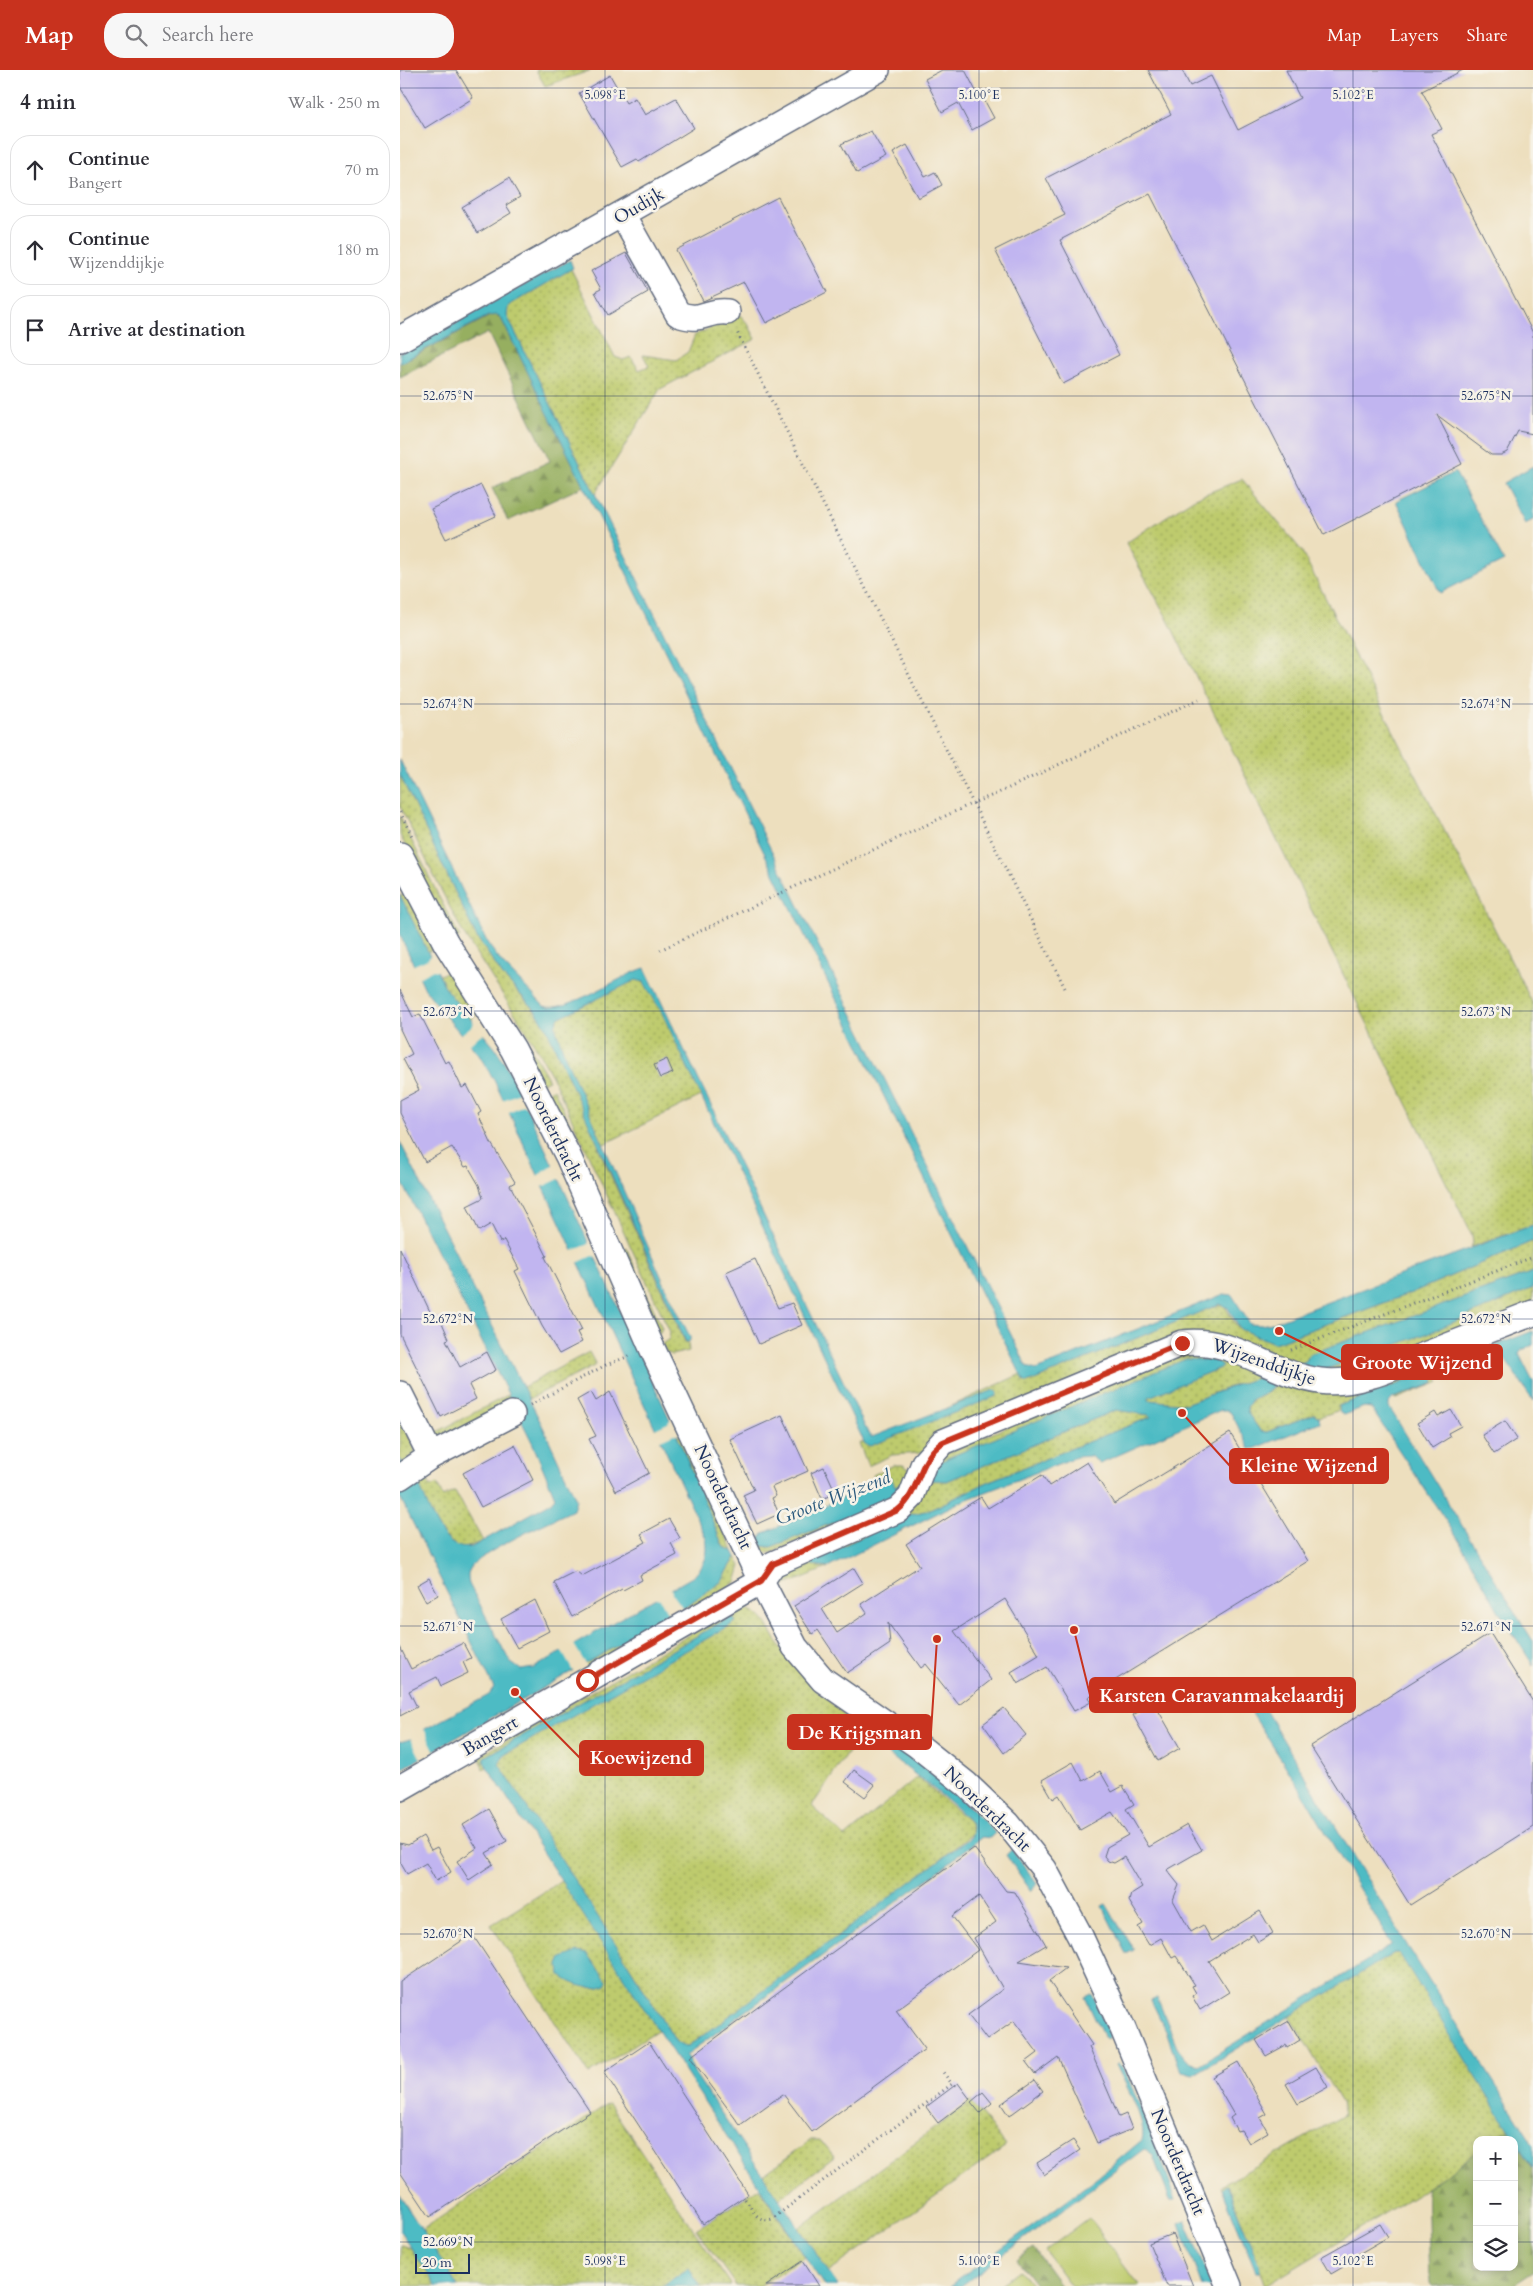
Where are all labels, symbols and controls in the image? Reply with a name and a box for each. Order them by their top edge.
search box [104,13,454,58]
text: Map [25,19,74,52]
icon: search [122,21,150,49]
text: Search here [162,22,254,48]
text: Map [1327,23,1362,48]
text: Layers [1390,23,1439,48]
text: Share [1467,23,1508,48]
text: 5.098°E [584,87,626,103]
text: 5.100°E [958,87,1000,103]
text: 5.102°E [1332,87,1374,103]
text: 4 min [20,88,76,117]
text: Walk · 250 m [288,92,380,114]
text: Continue [68,146,150,172]
icon: ahead [21,156,49,184]
text: 70 m [345,159,379,181]
text: Bangert [68,172,122,194]
street label: Oudijk [609,181,669,231]
text: Continue [68,226,150,252]
icon: ahead [21,236,49,264]
text: 180 m [337,239,379,261]
text: Wijzenddijkje [68,252,165,274]
icon: arrive [21,316,49,344]
text: Arrive at destination [68,317,245,343]
text: 52.675°N [423,388,474,404]
text: 52.675°N [1461,388,1512,404]
text: 52.674°N [423,696,474,712]
text: 52.674°N [1461,696,1512,712]
text: 52.673°N [423,1004,474,1020]
text: 52.673°N [1461,1004,1512,1020]
street label: Noorderdracht [517,1073,589,1186]
text: 52.672°N [423,1311,474,1327]
text: 52.672°N [1461,1311,1512,1327]
route end [1171,1332,1194,1355]
street label: Wijzenddijkje [1208,1332,1319,1392]
callout: Groote Wijzend [1342,1345,1502,1379]
text: Groote Wijzend [1352,1350,1492,1376]
street label: Noorderdracht [688,1440,758,1554]
callout: Kleine Wijzend [1230,1449,1388,1483]
text: Kleine Wijzend [1240,1453,1378,1479]
water label: Groote Wijzend [772,1464,895,1532]
text: 52.671°N [423,1619,474,1635]
text: 52.671°N [1461,1619,1512,1635]
route start [576,1669,599,1692]
callout: Karsten Caravanmakelaardij [1090,1678,1355,1712]
text: Karsten Caravanmakelaardij [1099,1683,1345,1709]
street label: Bangert [457,1710,523,1762]
callout: De Krijgsman [788,1715,931,1749]
text: De Krijgsman [798,1720,922,1746]
callout: Koewijzend [580,1741,703,1775]
text: Koewijzend [590,1745,692,1771]
street label: Noorderdracht [938,1761,1037,1858]
text: 52.670°N [423,1926,474,1942]
text: 52.670°N [1461,1926,1512,1942]
street label: Noorderdracht [1144,2105,1212,2219]
map controls [1473,2136,1518,2271]
button: + [1473,2136,1518,2181]
button: − [1473,2181,1518,2226]
button: layers [1473,2226,1518,2271]
text: 52.669°N [423,2234,474,2250]
scale bar [415,2251,470,2274]
text: 20 m [422,2253,452,2272]
text: 5.098°E [584,2253,626,2269]
text: 5.100°E [958,2253,1000,2269]
text: 5.102°E [1332,2253,1374,2269]

